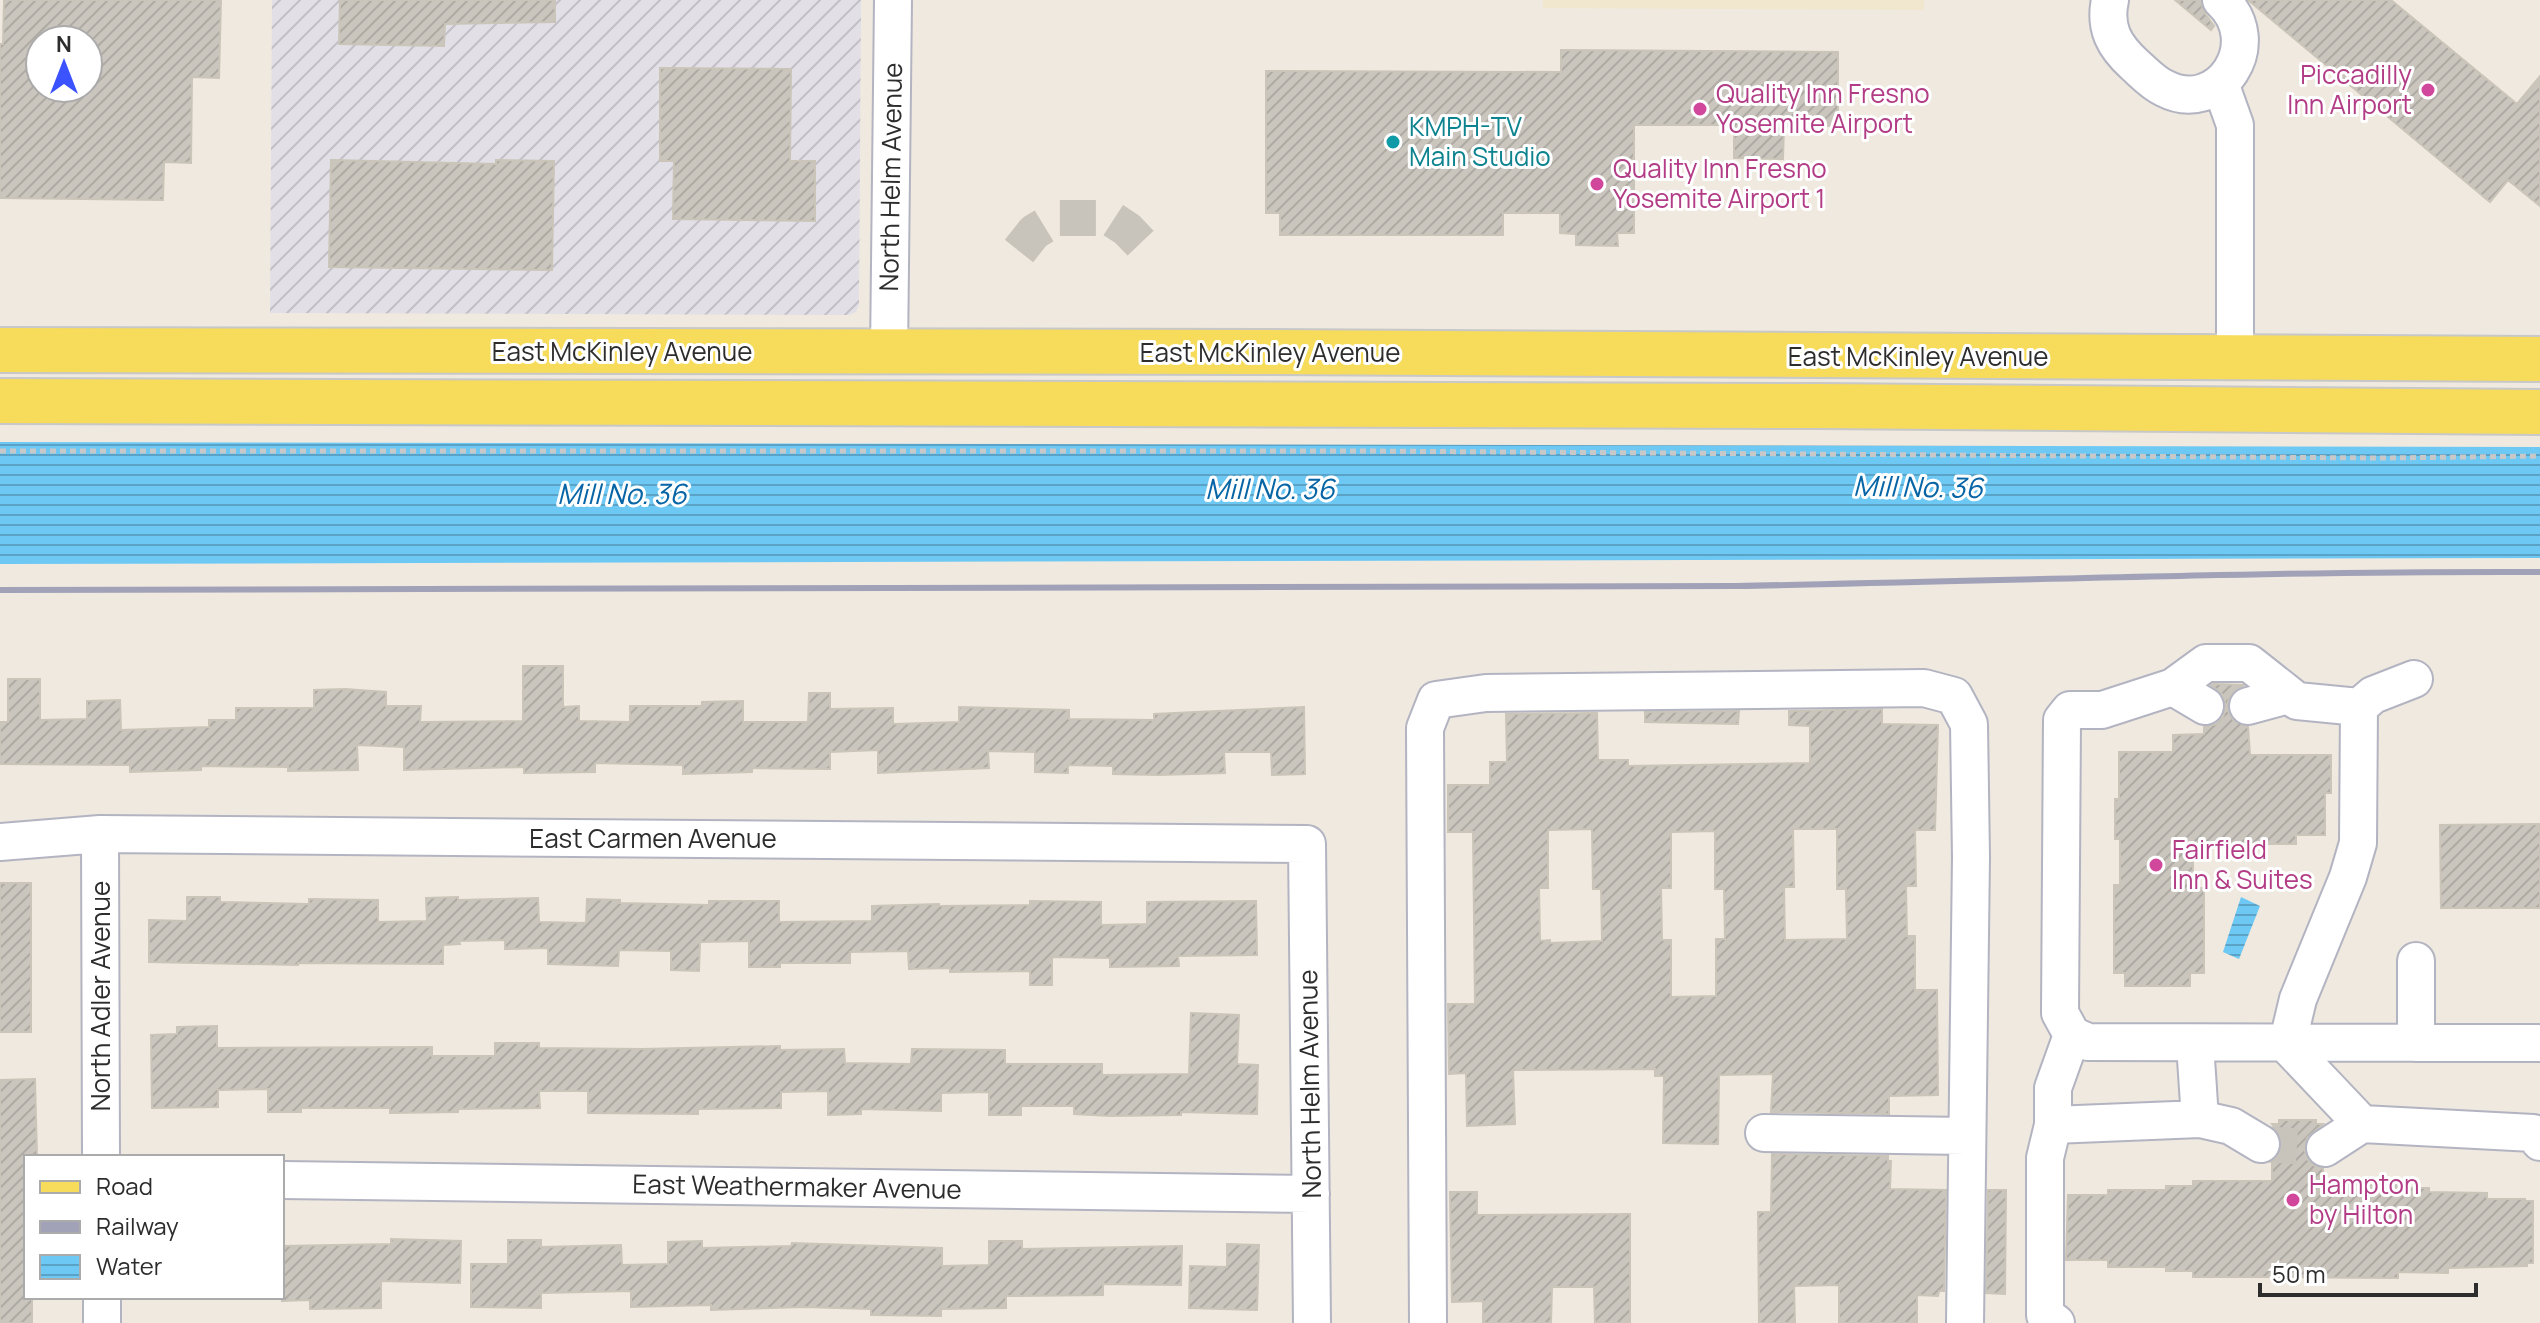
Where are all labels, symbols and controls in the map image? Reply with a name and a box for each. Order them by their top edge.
north arrow [24,24,104,104]
text: N [56,29,72,59]
place label: Piccadilly Inn Airport [2287,56,2412,122]
street label: North Helm Avenue [870,62,910,292]
place label: Quality Inn Fresno Yosemite Airport [1716,75,1930,141]
marker: Piccadilly Inn Airport [2419,81,2437,99]
marker: Quality Inn Fresno Yosemite Airport [1691,100,1709,118]
place label: KMPH-TV Main Studio [1409,108,1551,174]
marker: KMPH-TV Main Studio [1384,133,1402,151]
place label: Quality Inn Fresno Yosemite Airport 1 [1613,150,1827,216]
marker: Quality Inn Fresno Yosemite Airport 1 [1588,175,1606,193]
street label: East McKinley Avenue [492,333,752,369]
street label: East McKinley Avenue [1140,334,1400,370]
street label: East McKinley Avenue [1788,338,2048,374]
water label: Mill No. 36 [1853,466,1985,506]
water label: Mill No. 36 [1205,469,1336,507]
water label: Mill No. 36 [557,474,688,512]
street label: East Carmen Avenue [529,820,777,856]
place label: Fairfield Inn & Suites [2172,831,2313,897]
marker: Fairfield Inn & Suites [2147,856,2165,874]
street label: North Adler Avenue [82,881,118,1111]
street label: North Helm Avenue [1289,969,1329,1199]
legend [24,1155,284,1299]
street label: East Weathermaker Avenue [632,1165,962,1207]
place label: Hampton by Hilton [2309,1166,2419,1232]
text: Road [96,1169,153,1202]
marker: Hampton by Hilton [2284,1191,2302,1209]
text: Railway [96,1209,179,1242]
scale bar [2260,1247,2476,1297]
text: Water [96,1249,163,1282]
text: 50 m [2272,1257,2326,1290]

